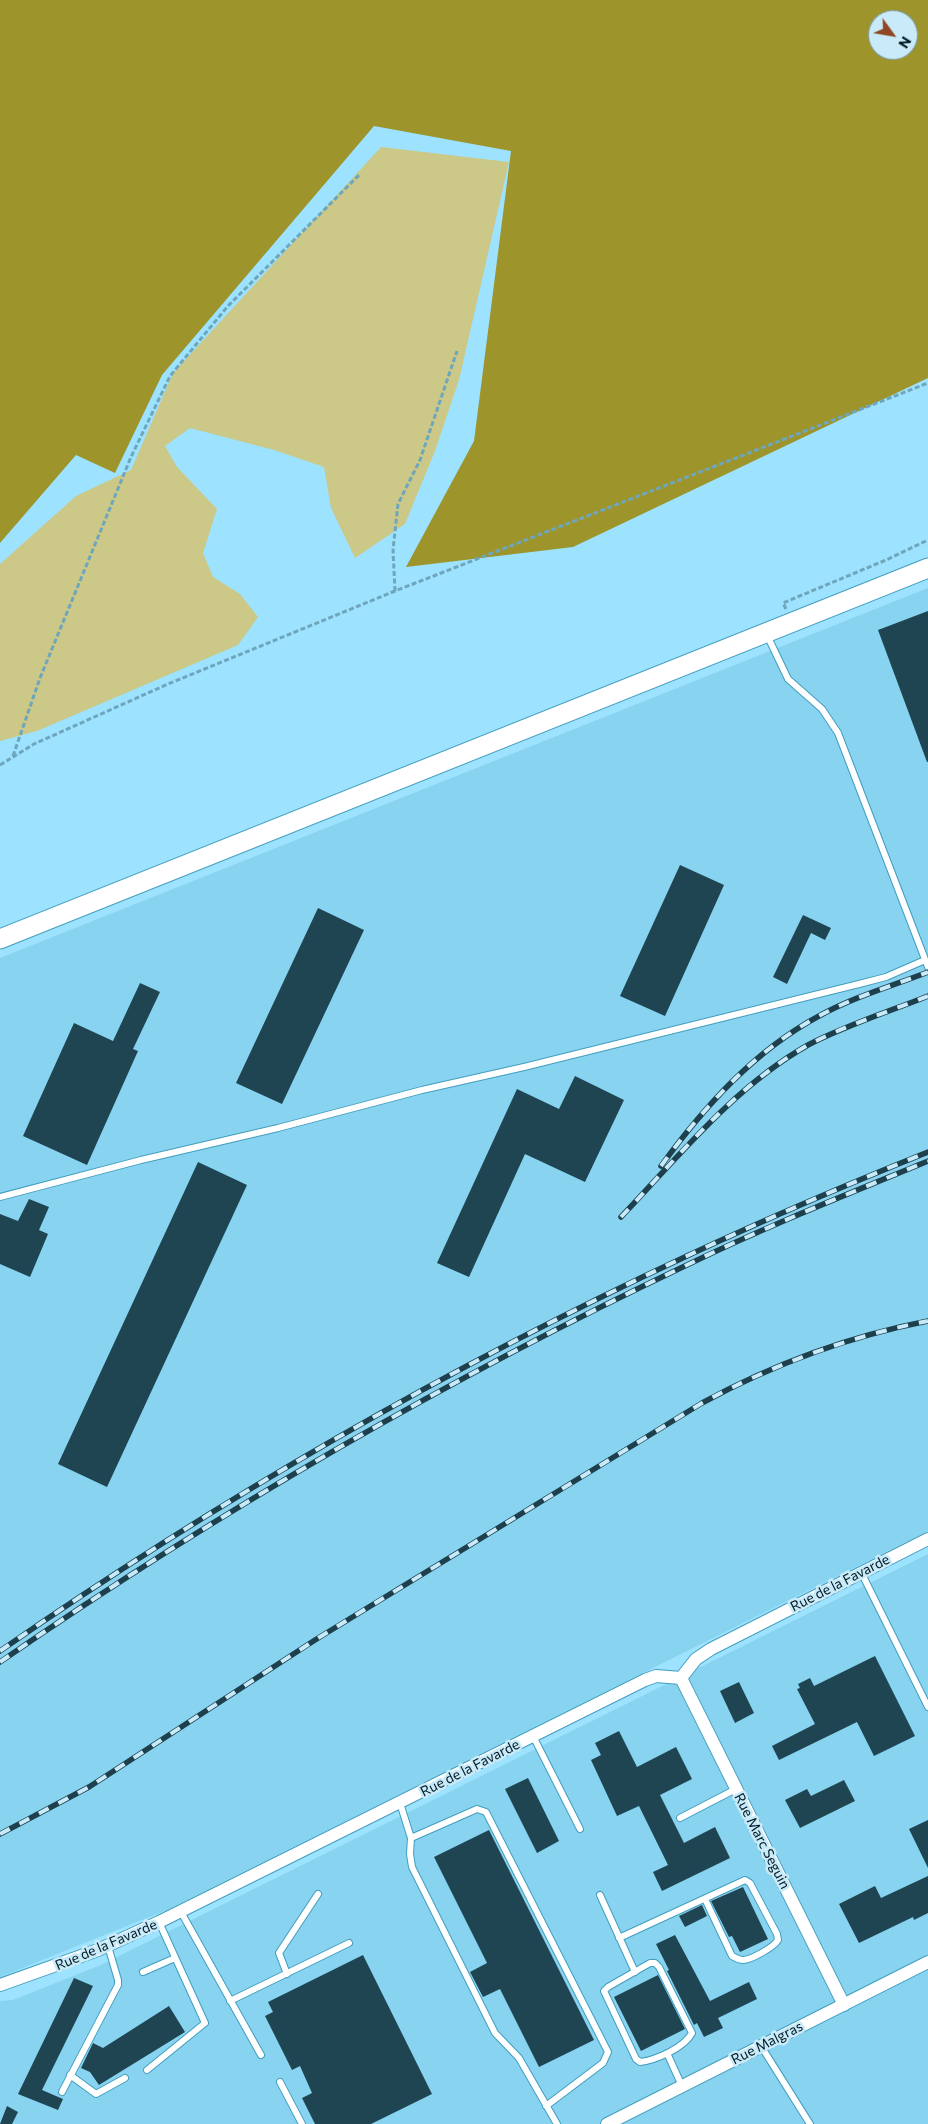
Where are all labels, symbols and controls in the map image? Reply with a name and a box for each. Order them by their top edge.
north arrow [868,10,918,60]
text: N [895,34,915,52]
street label: Rue de la Favarde [788,1551,892,1615]
street label: Rue de la Favarde [418,1736,522,1800]
street label: Rue Marc Seguin [731,1790,793,1892]
street label: Rue de la Favarde [53,1916,159,1974]
street label: Rue Malgras [728,2018,806,2068]

